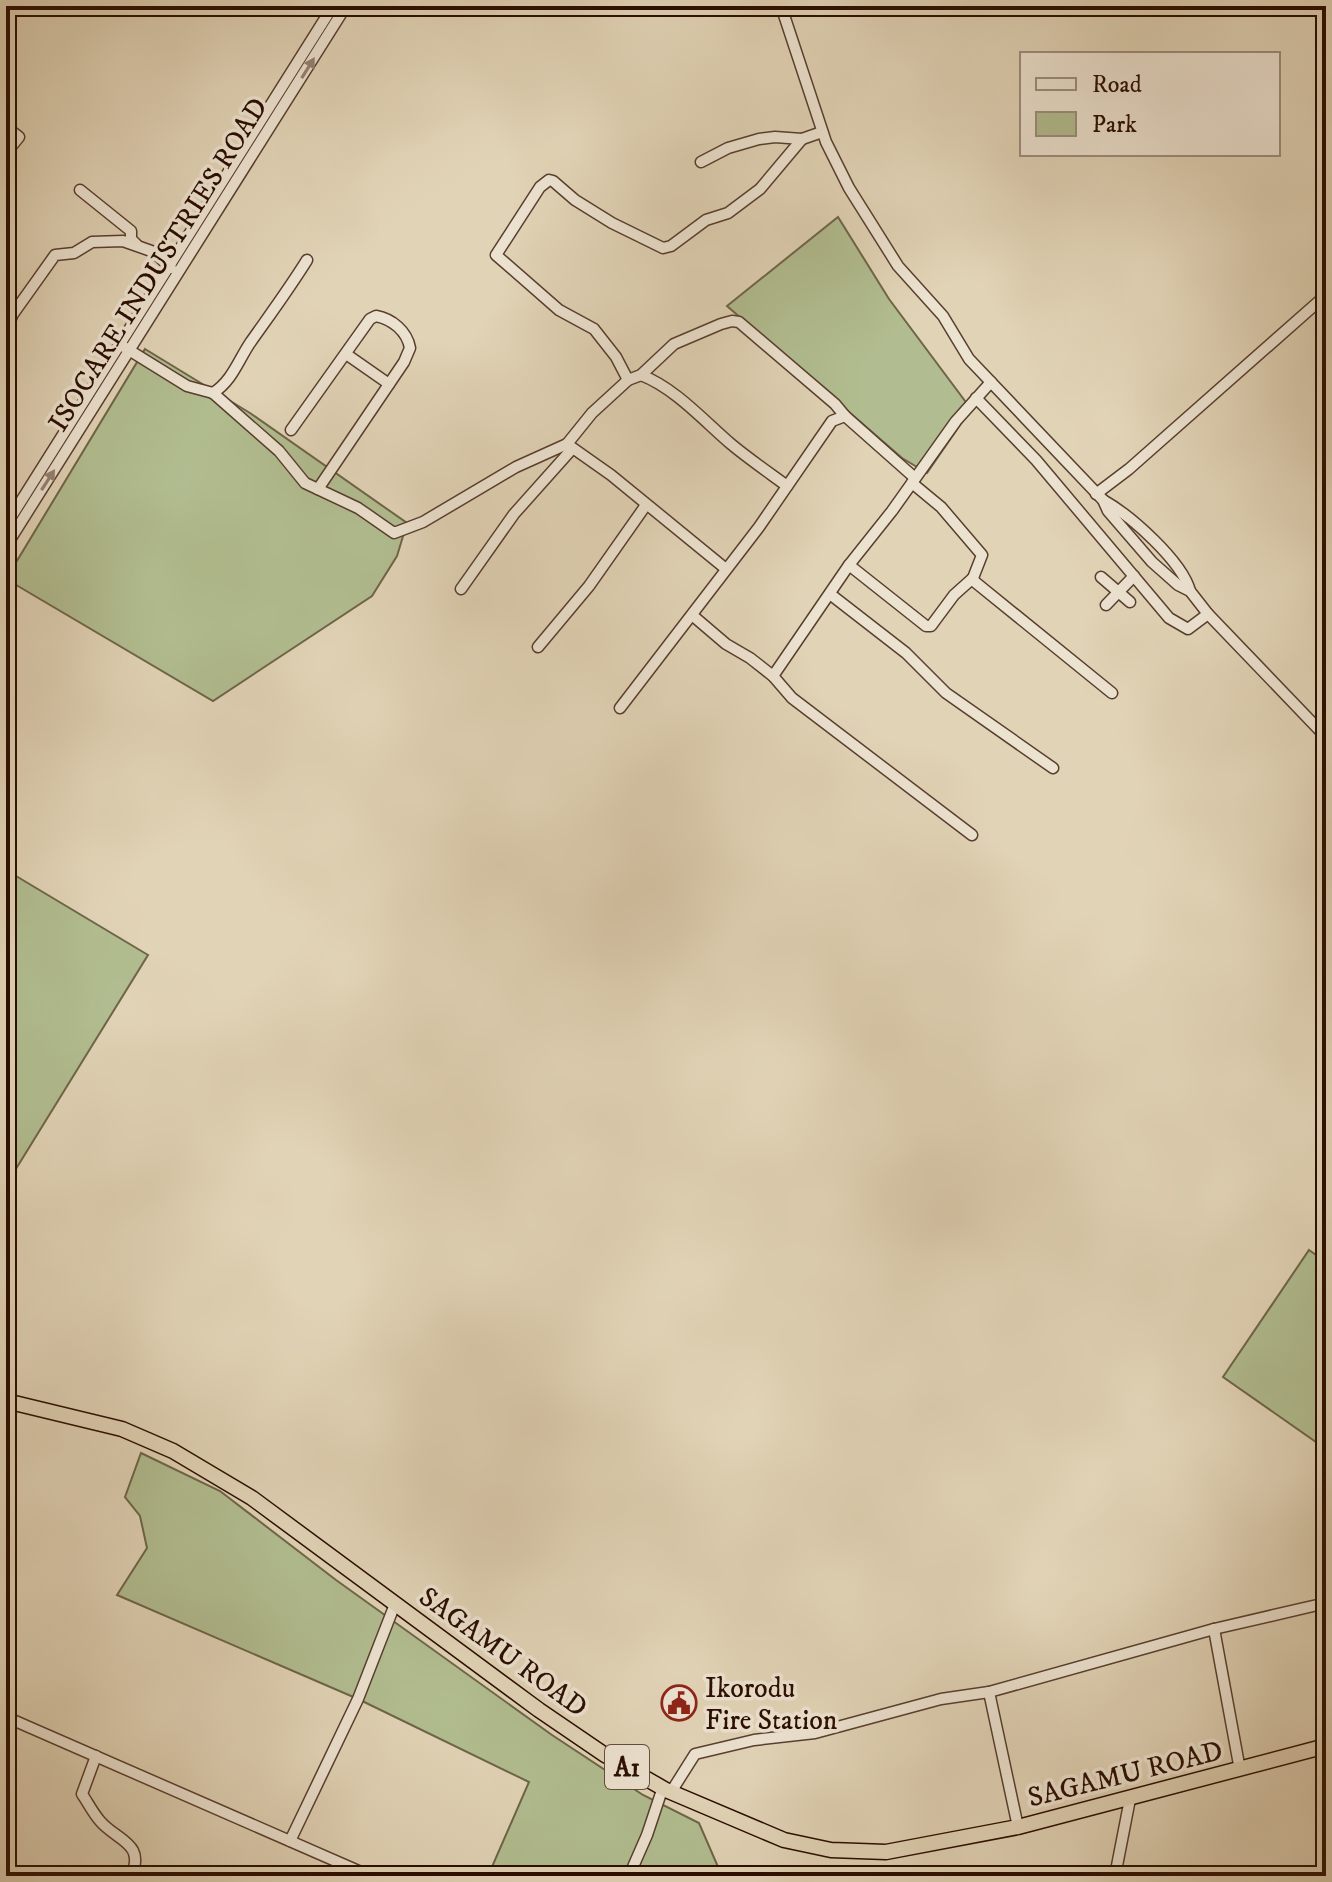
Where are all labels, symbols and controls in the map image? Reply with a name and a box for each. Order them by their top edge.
legend [1020,52,1280,156]
one-way arrow [301,57,316,78]
text: Road [1092,70,1142,100]
street label: ISOCARE INDUSTRIES ROAD [41,91,276,438]
text: Park [1092,110,1137,140]
one-way arrow [40,469,55,491]
street label: SAGAMU ROAD [412,1579,594,1725]
place label: Ikorodu Fire Station [705,1671,838,1738]
public building icon: Ikorodu Fire Station [660,1684,698,1722]
street label: SAGAMU ROAD [1024,1733,1226,1816]
road number: A1 [605,1745,649,1789]

